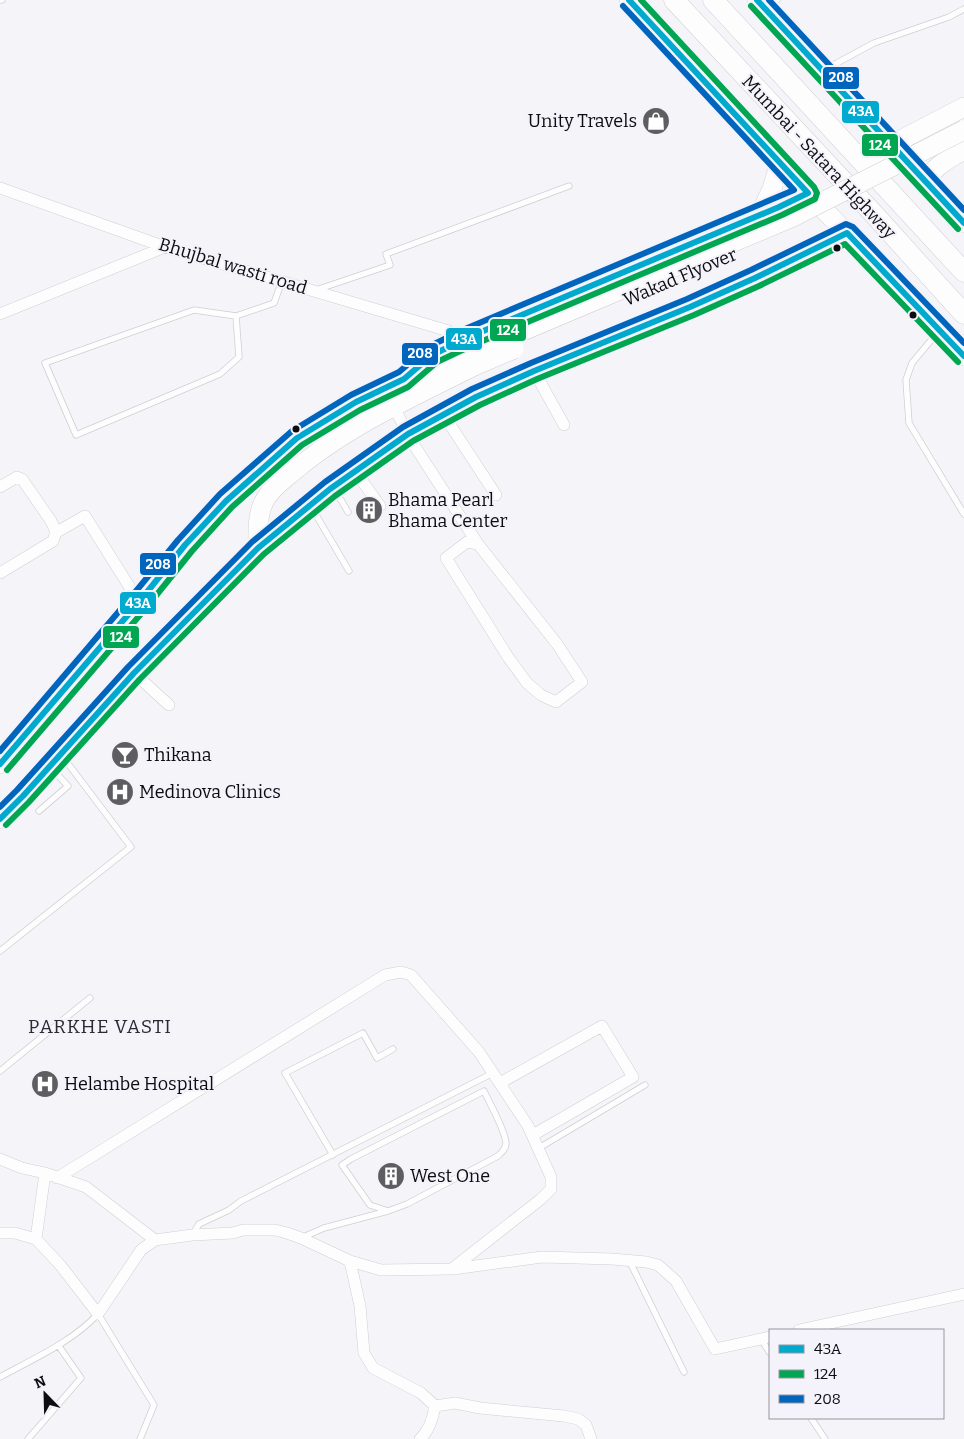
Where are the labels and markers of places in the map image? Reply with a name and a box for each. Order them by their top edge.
shop icon: Unity Travels [641,106,671,136]
place label: Unity Travels [528,110,637,132]
unlabelled marker [832,243,842,253]
unlabelled marker [908,310,918,320]
unlabelled marker [291,424,301,434]
place label: Bhama Pearl Bhama Center [388,489,508,532]
building icon: Bhama Pearl Bhama Center [354,495,384,525]
bar icon: Thikana [110,740,140,770]
place label: Thikana [144,744,212,766]
hospital icon: Medinova Clinics [105,777,135,807]
place label: Medinova Clinics [139,781,281,803]
hospital icon: Helambe Hospital [30,1069,60,1099]
place label: Helambe Hospital [64,1073,214,1095]
building icon: West One [376,1161,406,1191]
place label: West One [410,1165,490,1187]

